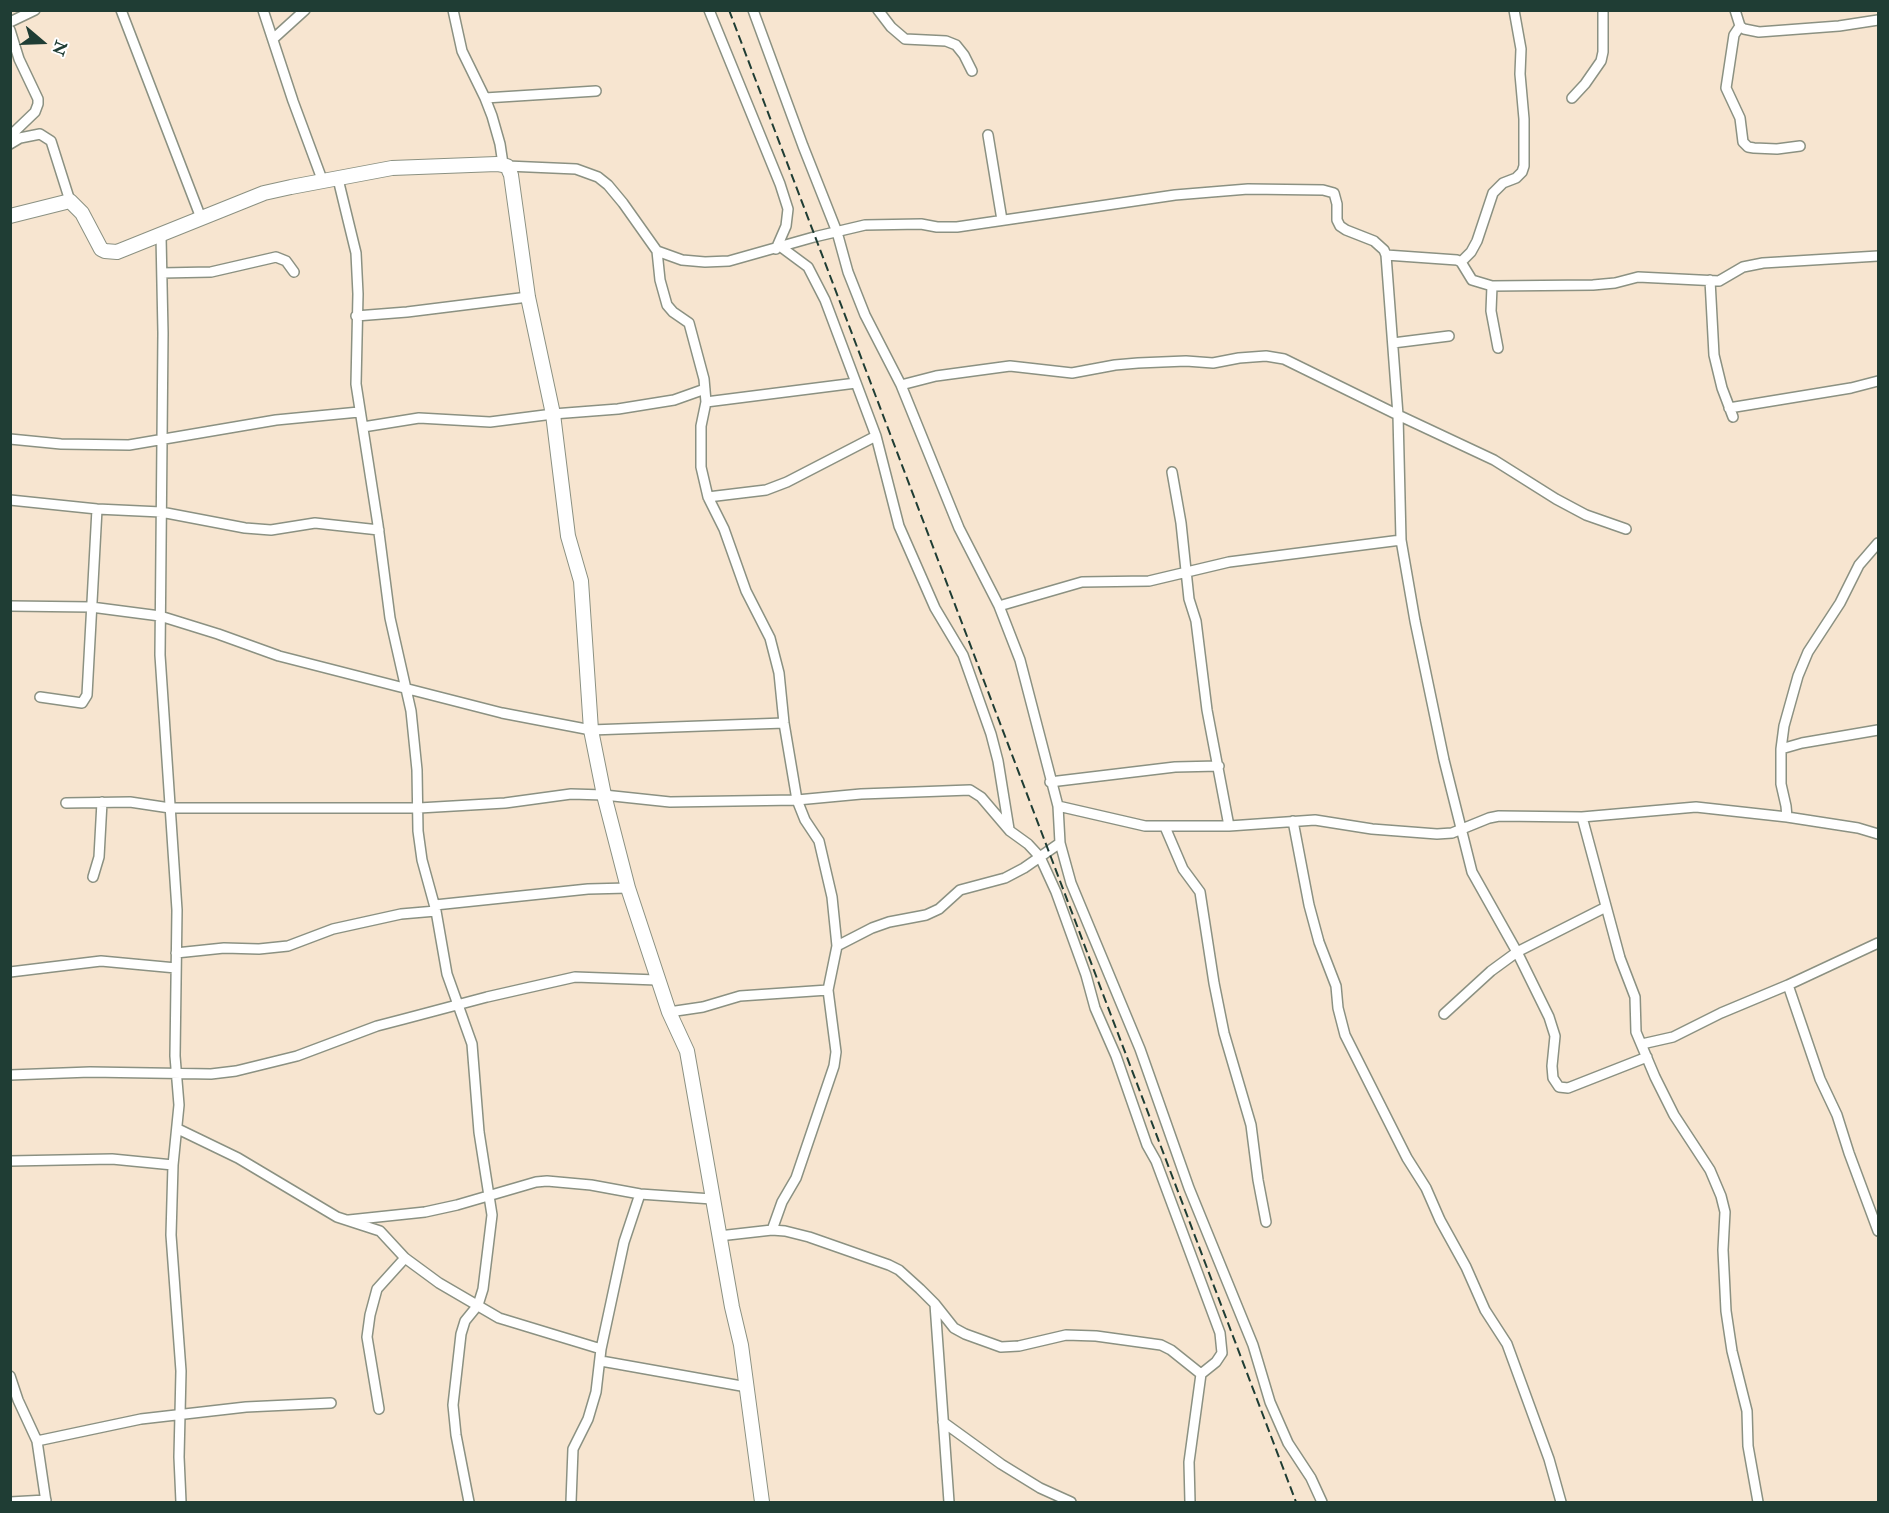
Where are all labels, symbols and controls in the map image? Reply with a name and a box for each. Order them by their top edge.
north arrow [12,12,72,72]
text: N [47,38,71,58]

